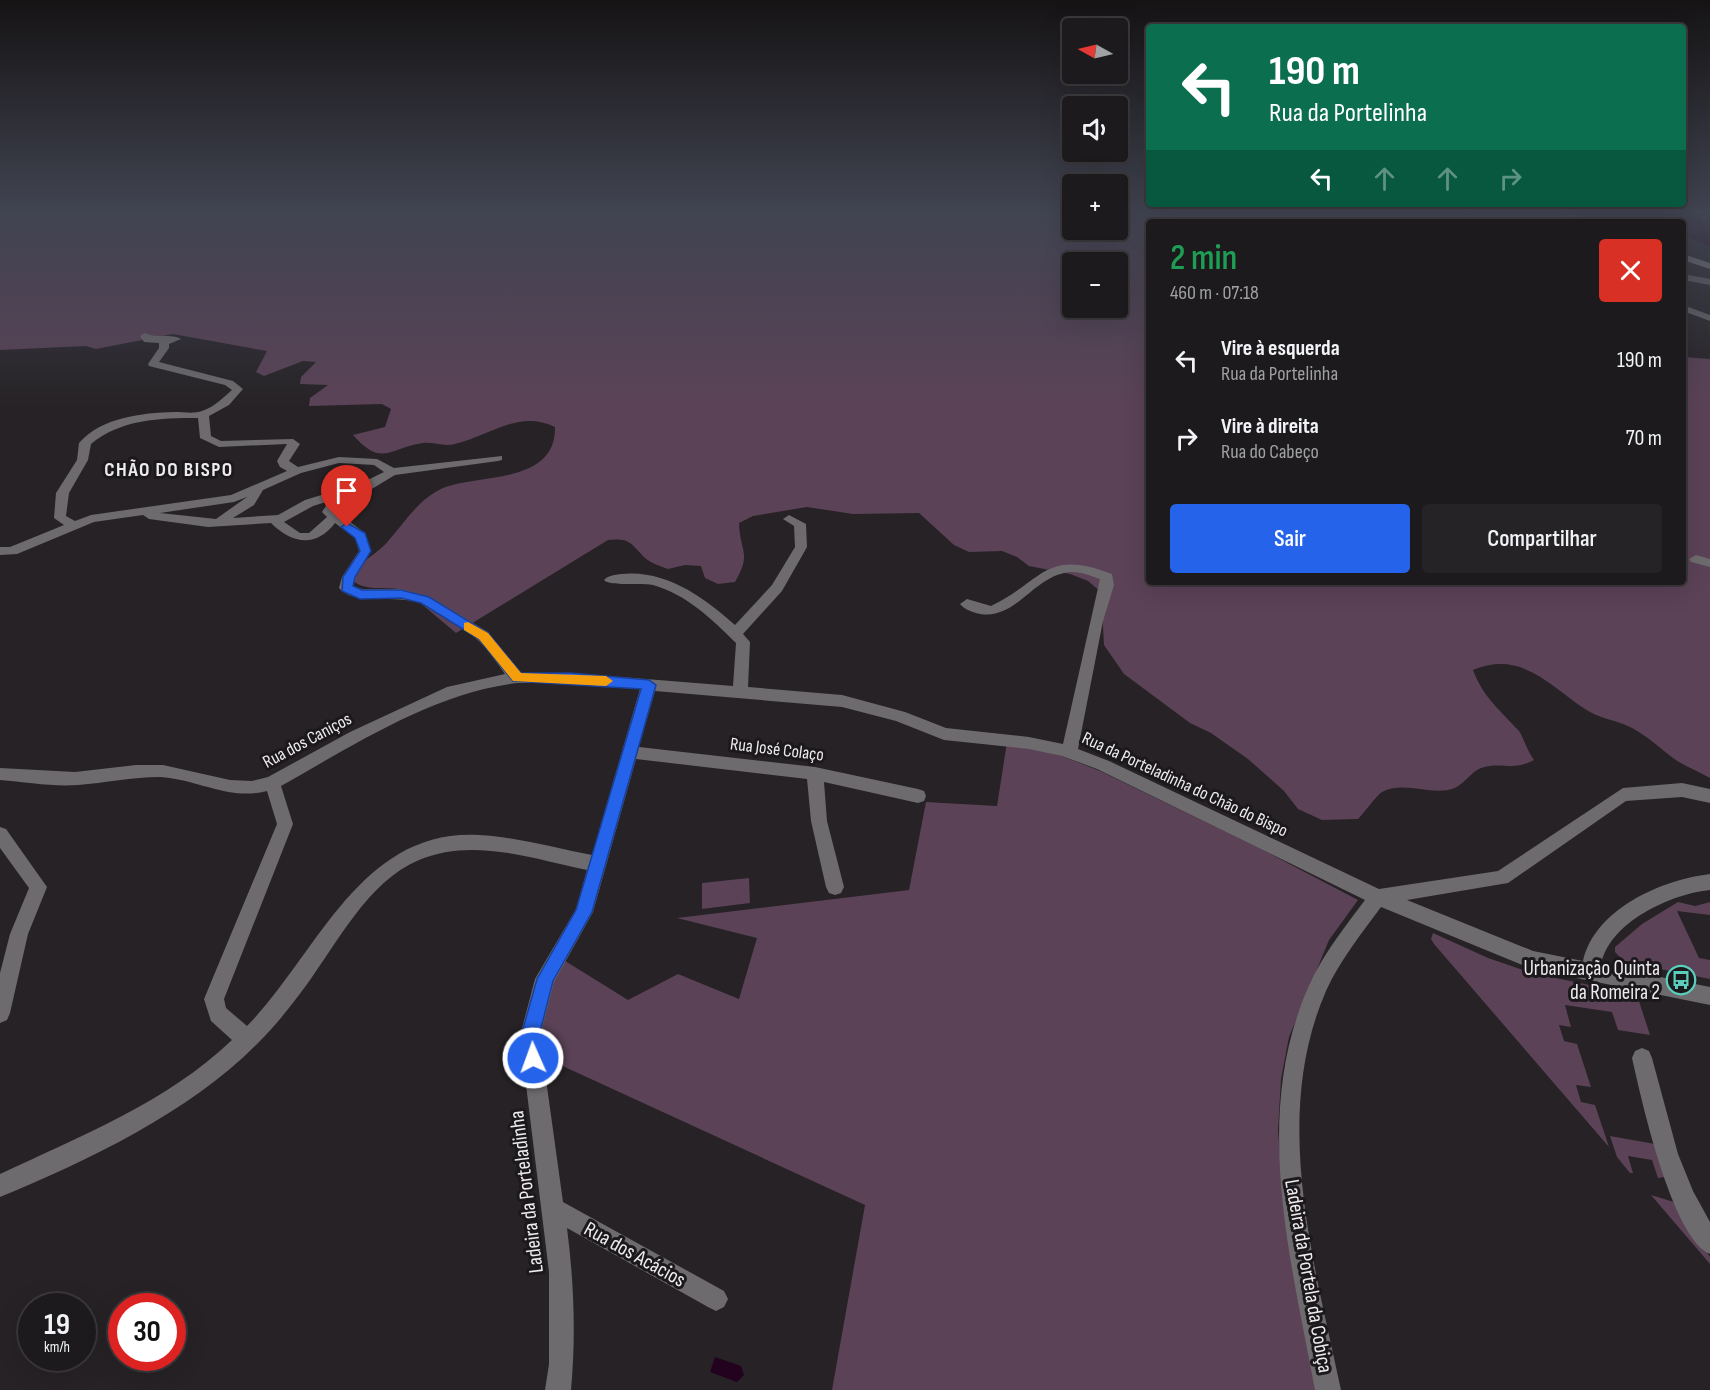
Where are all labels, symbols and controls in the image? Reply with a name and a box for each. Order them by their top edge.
north arrow [1062,18,1128,84]
map controls [1062,18,1128,318]
text: 190 m [1269,46,1360,97]
icon: left [1170,48,1248,126]
button: sound [1062,96,1128,162]
text: Rua da Portelinha [1269,97,1427,129]
icon: left [1305,162,1338,195]
icon: ahead [1368,162,1401,195]
icon: ahead [1431,162,1464,195]
icon: right [1494,162,1527,195]
button: + [1062,174,1128,240]
text: 2 min [1170,237,1237,280]
button: close [1599,239,1662,302]
button: − [1062,252,1128,318]
text: 460 m · 07:18 [1170,281,1259,305]
text: Vire à esquerda [1221,335,1340,362]
icon: left [1170,344,1203,377]
text: 190 m [1617,347,1662,374]
text: Rua da Portelinha [1221,362,1338,386]
text: Vire à direita [1221,413,1319,440]
icon: right [1170,422,1203,455]
text: 70 m [1626,425,1662,452]
text: Rua do Cabeço [1221,440,1319,464]
district label: CHÃO DO BISPO [104,458,234,482]
pin [321,465,372,527]
icon: arrive [330,474,363,507]
button: Sair [1170,504,1410,573]
button: Compartilhar [1422,504,1662,573]
street label: Rua dos Caniços [259,708,355,773]
street label: Rua da Porteladinha do Chão do Bispo [1079,728,1291,841]
street label: Rua José Colaço [729,733,825,766]
place label: Urbanização Quinta da Romeira 2 [1523,956,1660,1005]
bus stop icon: Urbanização Quinta da Romeira 2 [1665,964,1697,996]
position arrow [501,1026,565,1090]
street label: Ladeira da Porteladinha [504,1109,549,1275]
street label: Ladeira da Portela da Cobiça [1279,1177,1338,1375]
street label: Rua dos Acácios [580,1216,690,1293]
speed limit sign: 30 [108,1293,186,1371]
text: 19 [44,1307,70,1343]
text: km/h [44,1338,70,1357]

